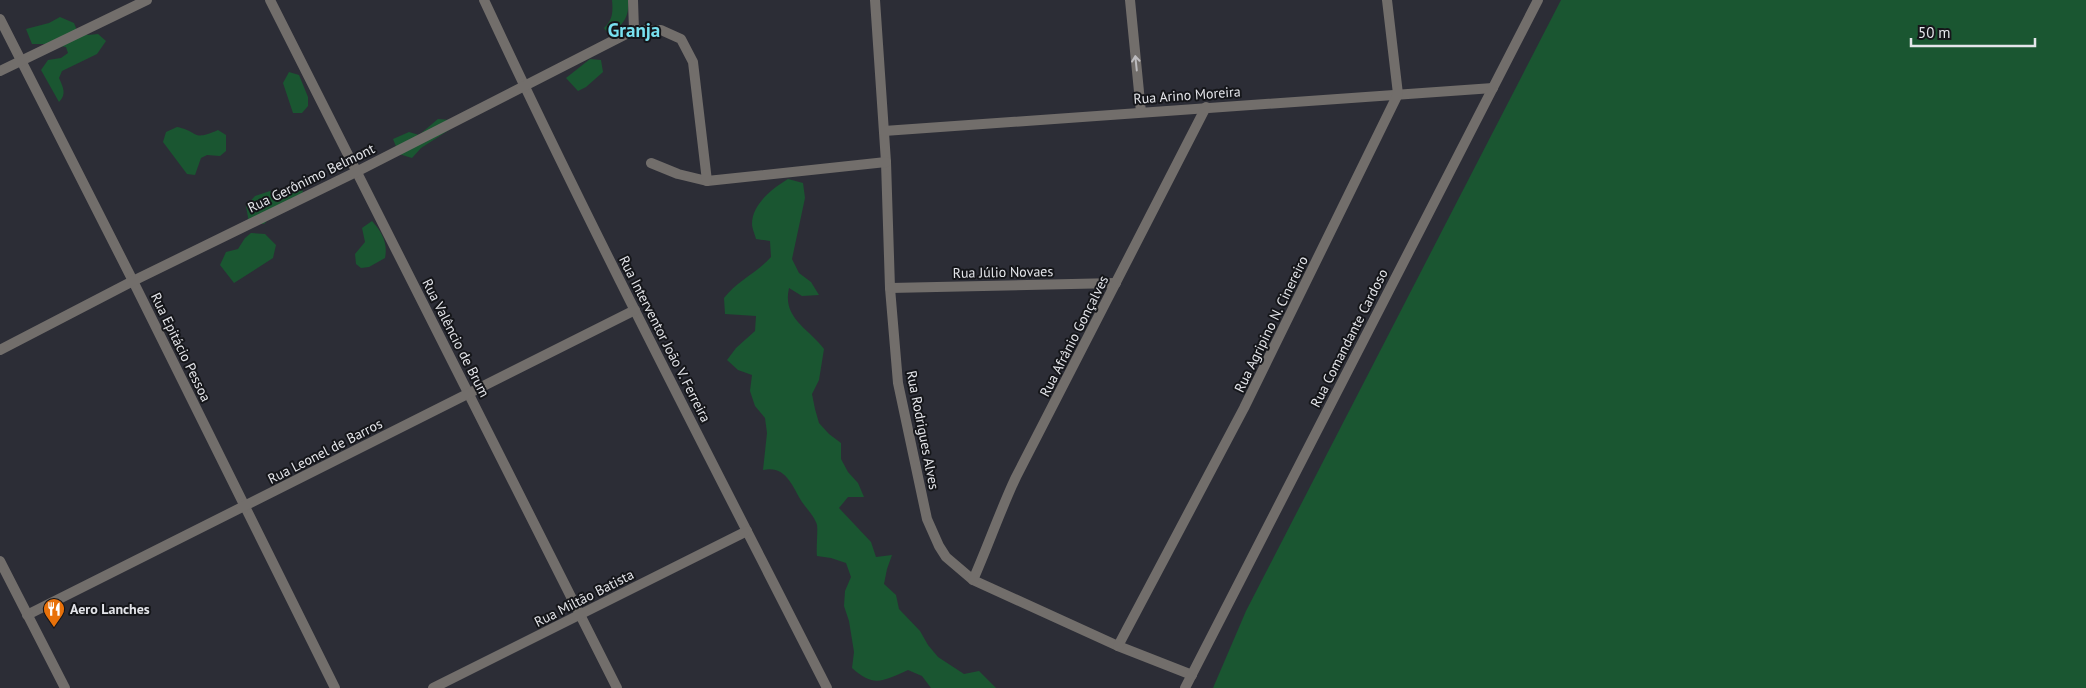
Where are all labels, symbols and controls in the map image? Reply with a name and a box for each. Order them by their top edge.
scale bar [1911,15,2035,47]
district label: Granja [608,18,660,42]
text: 50 m [1918,23,1951,42]
one-way arrow [1132,55,1141,71]
street label: Rua Arino Moreira [1133,82,1241,108]
street label: Rua Gerônimo Belmont [245,139,378,217]
street label: Rua Interventor João V. Ferreira [615,253,715,425]
street label: Rua Agripino N. Cinereiro [1230,253,1312,395]
street label: Rua Júlio Novaes [953,262,1054,282]
street label: Rua Comandante Cardoso [1306,266,1392,410]
street label: Rua Afrânio Gonçalves [1036,272,1112,400]
street label: Rua Valêncio de Brum [418,276,494,400]
street label: Rua Epitácio Pessoa [147,290,215,404]
street label: Rua Rodrigues Alves [903,369,943,491]
street label: Rua Leonel de Barros [265,414,385,488]
street label: Rua Miltão Batista [531,565,637,631]
restaurant icon: Aero Lanches [42,597,66,628]
place label: Aero Lanches [70,600,150,618]

